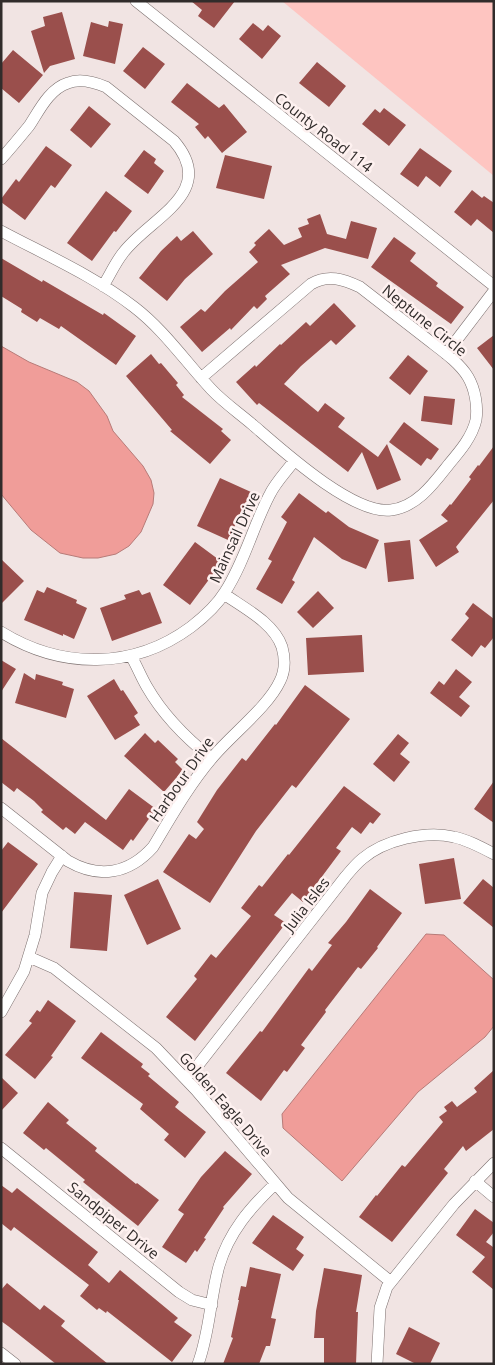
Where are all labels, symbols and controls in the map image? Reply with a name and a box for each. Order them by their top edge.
street label: County Road 114 [271,87,377,177]
street label: Neptune Circle [378,280,472,360]
street label: Mainsail Drive [204,488,264,586]
street label: Harbour Drive [144,732,218,826]
street label: Julia Isles [277,873,333,937]
street label: Golden Eagle Drive [175,1048,277,1160]
street label: Sandpiper Drive [64,1177,164,1263]

